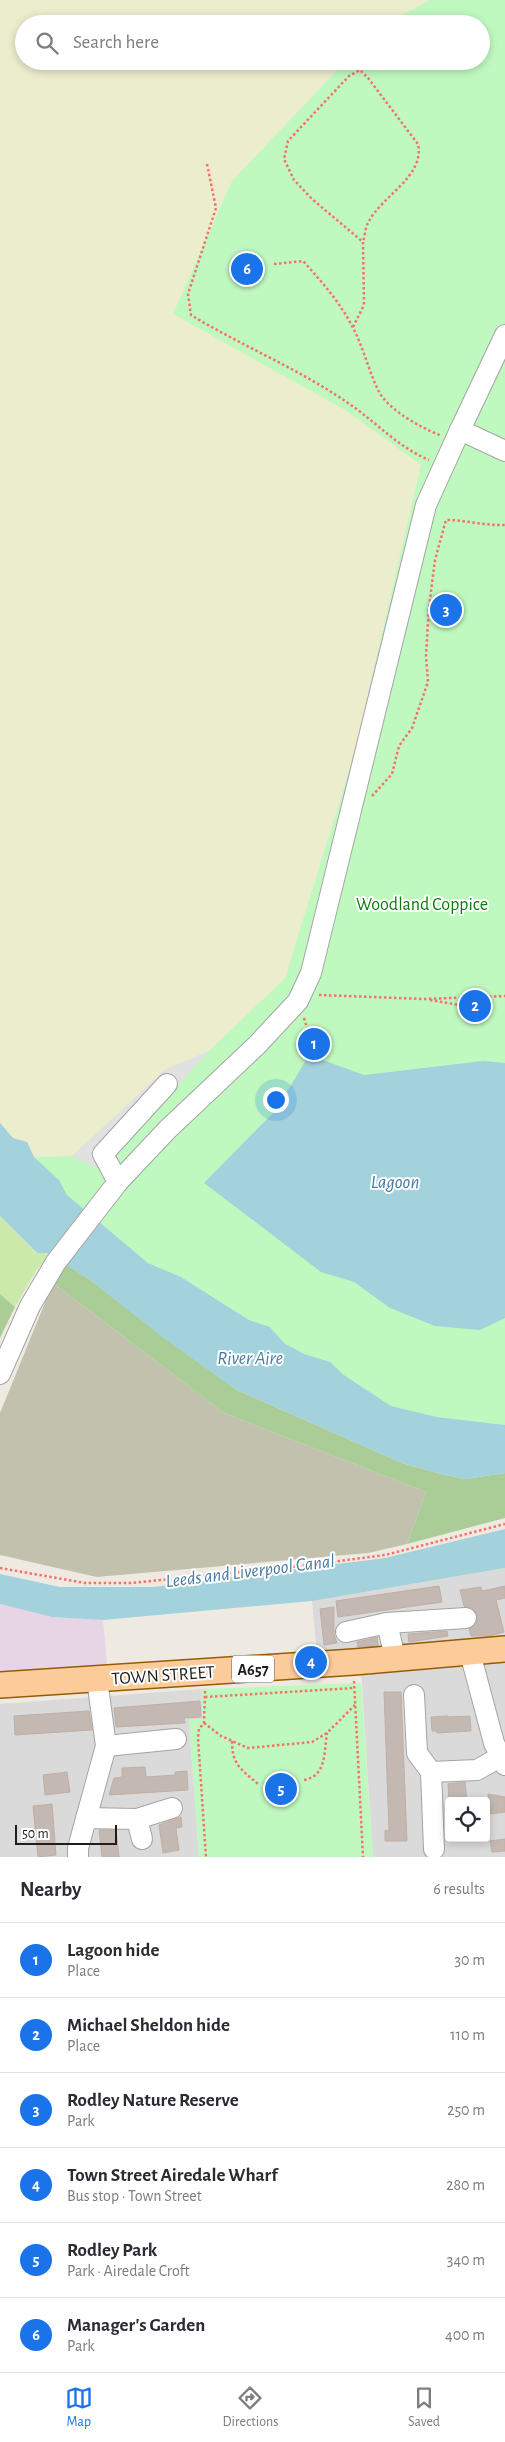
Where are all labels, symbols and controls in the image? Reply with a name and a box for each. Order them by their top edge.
search box [15,15,490,70]
icon: search [33,29,61,57]
text: Search here [73,33,159,52]
pin: 6 [231,250,263,288]
pin: 3 [430,591,462,629]
park label: Woodland Coppice [356,896,488,914]
pin: 2 [459,987,491,1025]
pin: 1 [298,1025,330,1063]
your location [263,1087,289,1113]
water label: Lagoon [371,1173,419,1192]
water label: River Aire [217,1349,283,1368]
water label: Leeds and Liverpool Canal [164,1552,336,1591]
pin: 4 [295,1643,327,1681]
road number: A657 [232,1656,274,1682]
street label: TOWN STREET [111,1663,216,1689]
pin: 5 [265,1770,297,1808]
map controls [445,1797,490,1842]
button: locate [445,1797,490,1842]
scale bar [15,1822,118,1845]
text: 50 m [22,1827,49,1841]
text: Nearby [20,1879,81,1900]
text: 6 results [433,1881,485,1897]
text: Lagoon hide [67,1941,159,1960]
text: 1 [33,1952,39,1968]
text: 30 m [455,1952,485,1968]
text: Place [67,1963,100,1979]
text: Michael Sheldon hide [67,2016,230,2035]
text: 2 [32,2027,40,2043]
text: 110 m [450,2027,485,2043]
text: Place [67,2038,100,2054]
text: Rodley Nature Reserve [67,2091,239,2110]
text: 3 [33,2102,39,2118]
text: 250 m [447,2102,485,2118]
text: Park [67,2113,95,2129]
text: Town Street Airedale Wharf [67,2166,277,2185]
text: 4 [32,2177,40,2193]
text: 280 m [446,2177,485,2193]
text: Bus stop · Town Street [67,2188,202,2204]
text: Rodley Park [67,2241,157,2260]
text: 5 [33,2252,39,2268]
text: 340 m [447,2252,485,2268]
text: Park · Airedale Croft [67,2263,190,2279]
text: Manager's Garden [67,2316,205,2335]
text: 6 [32,2327,40,2343]
text: 400 m [445,2327,485,2343]
text: Park [67,2338,95,2354]
tab: Map [65,2384,93,2431]
tab: Directions [223,2384,278,2431]
tab: Saved [408,2384,440,2431]

